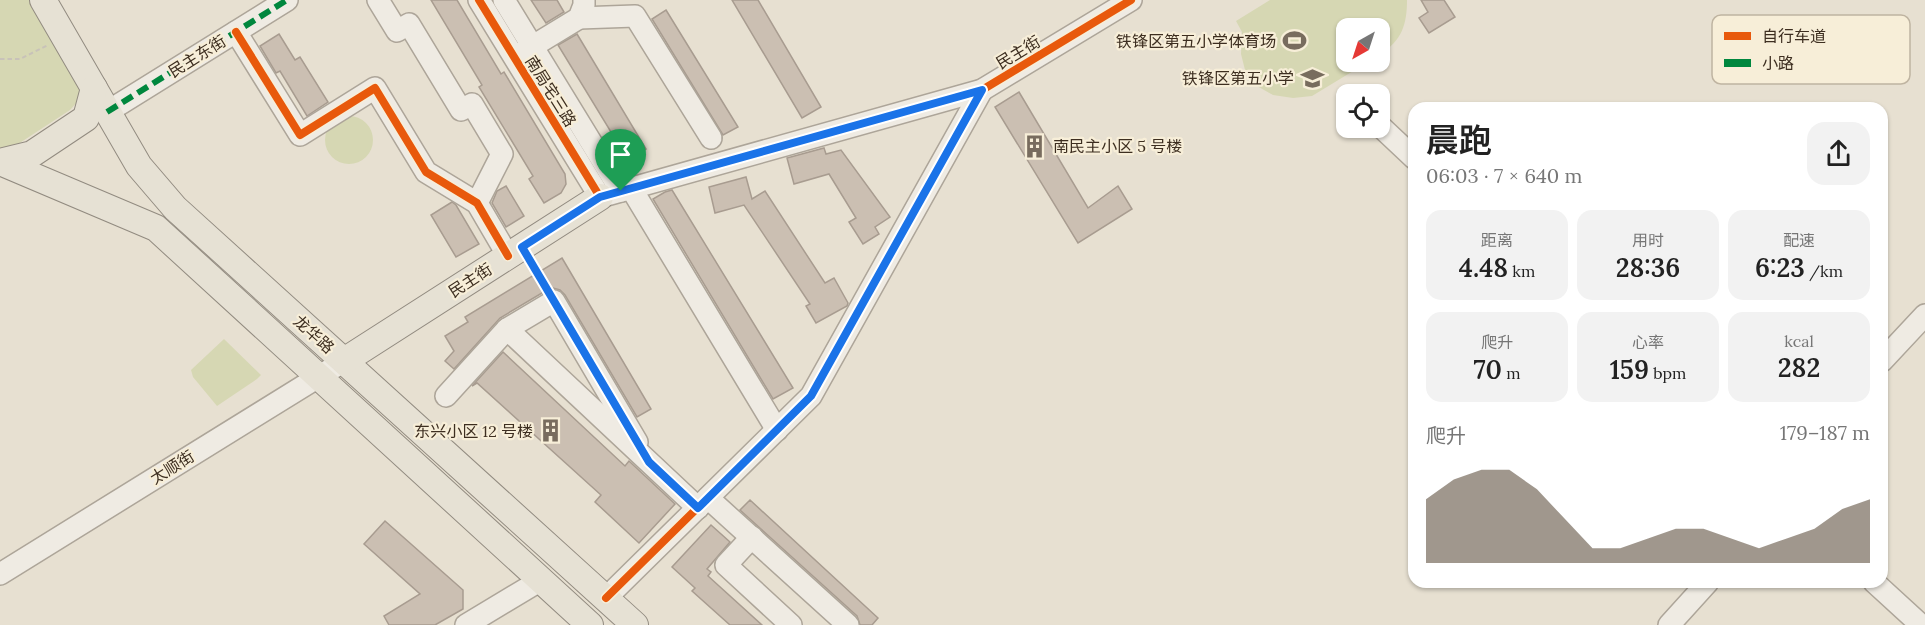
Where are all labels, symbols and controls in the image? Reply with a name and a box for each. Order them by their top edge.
legend [1712,15,1910,84]
north arrow [1336,18,1390,72]
map controls [1336,18,1390,138]
text: 自行车道 [1762,26,1826,46]
sports icon: 铁锋区第五小学体育场 [1281,28,1307,54]
street label: 民主东街 [165,31,229,81]
street label: 民主街 [992,31,1044,73]
place label: 铁锋区第五小学体育场 [1116,31,1276,51]
street label: 南局宅三路 [521,52,581,130]
text: 小路 [1762,53,1794,73]
school or university icon: 铁锋区第五小学 [1299,65,1325,91]
place label: 铁锋区第五小学 [1182,68,1294,88]
button: locate [1336,84,1390,138]
text: 晨跑 [1426,119,1492,161]
button: share [1807,122,1870,185]
pin [595,129,646,191]
building icon: 南民主小区 5 号楼 [1022,133,1048,159]
place label: 南民主小区 5 号楼 [1053,136,1182,156]
icon: arrive [604,138,637,171]
text: 06:03 · 7 × 640 m [1426,163,1582,188]
text: 距离 [1481,230,1513,250]
text: 用时 [1632,230,1664,250]
text: 配速 [1783,230,1815,250]
text: 4.48 [1459,251,1508,284]
text: 28:36 [1616,251,1680,284]
text: 6:23 [1755,251,1805,284]
street label: 民主街 [444,259,496,301]
text: km [1508,261,1535,281]
text: /km [1805,261,1843,281]
street label: 龙华路 [289,311,339,357]
text: kcal [1784,331,1814,351]
text: 爬升 [1481,332,1513,352]
text: 心率 [1632,332,1664,352]
text: 282 [1778,351,1820,384]
text: 70 [1473,353,1502,386]
text: 159 [1610,353,1649,386]
text: m [1502,363,1521,383]
text: bpm [1649,363,1686,383]
building icon: 东兴小区 12 号楼 [538,418,564,444]
text: 179–187 m [1780,420,1870,445]
place label: 东兴小区 12 号楼 [414,421,533,441]
text: 爬升 [1426,423,1466,448]
street label: 太顺街 [146,446,198,488]

